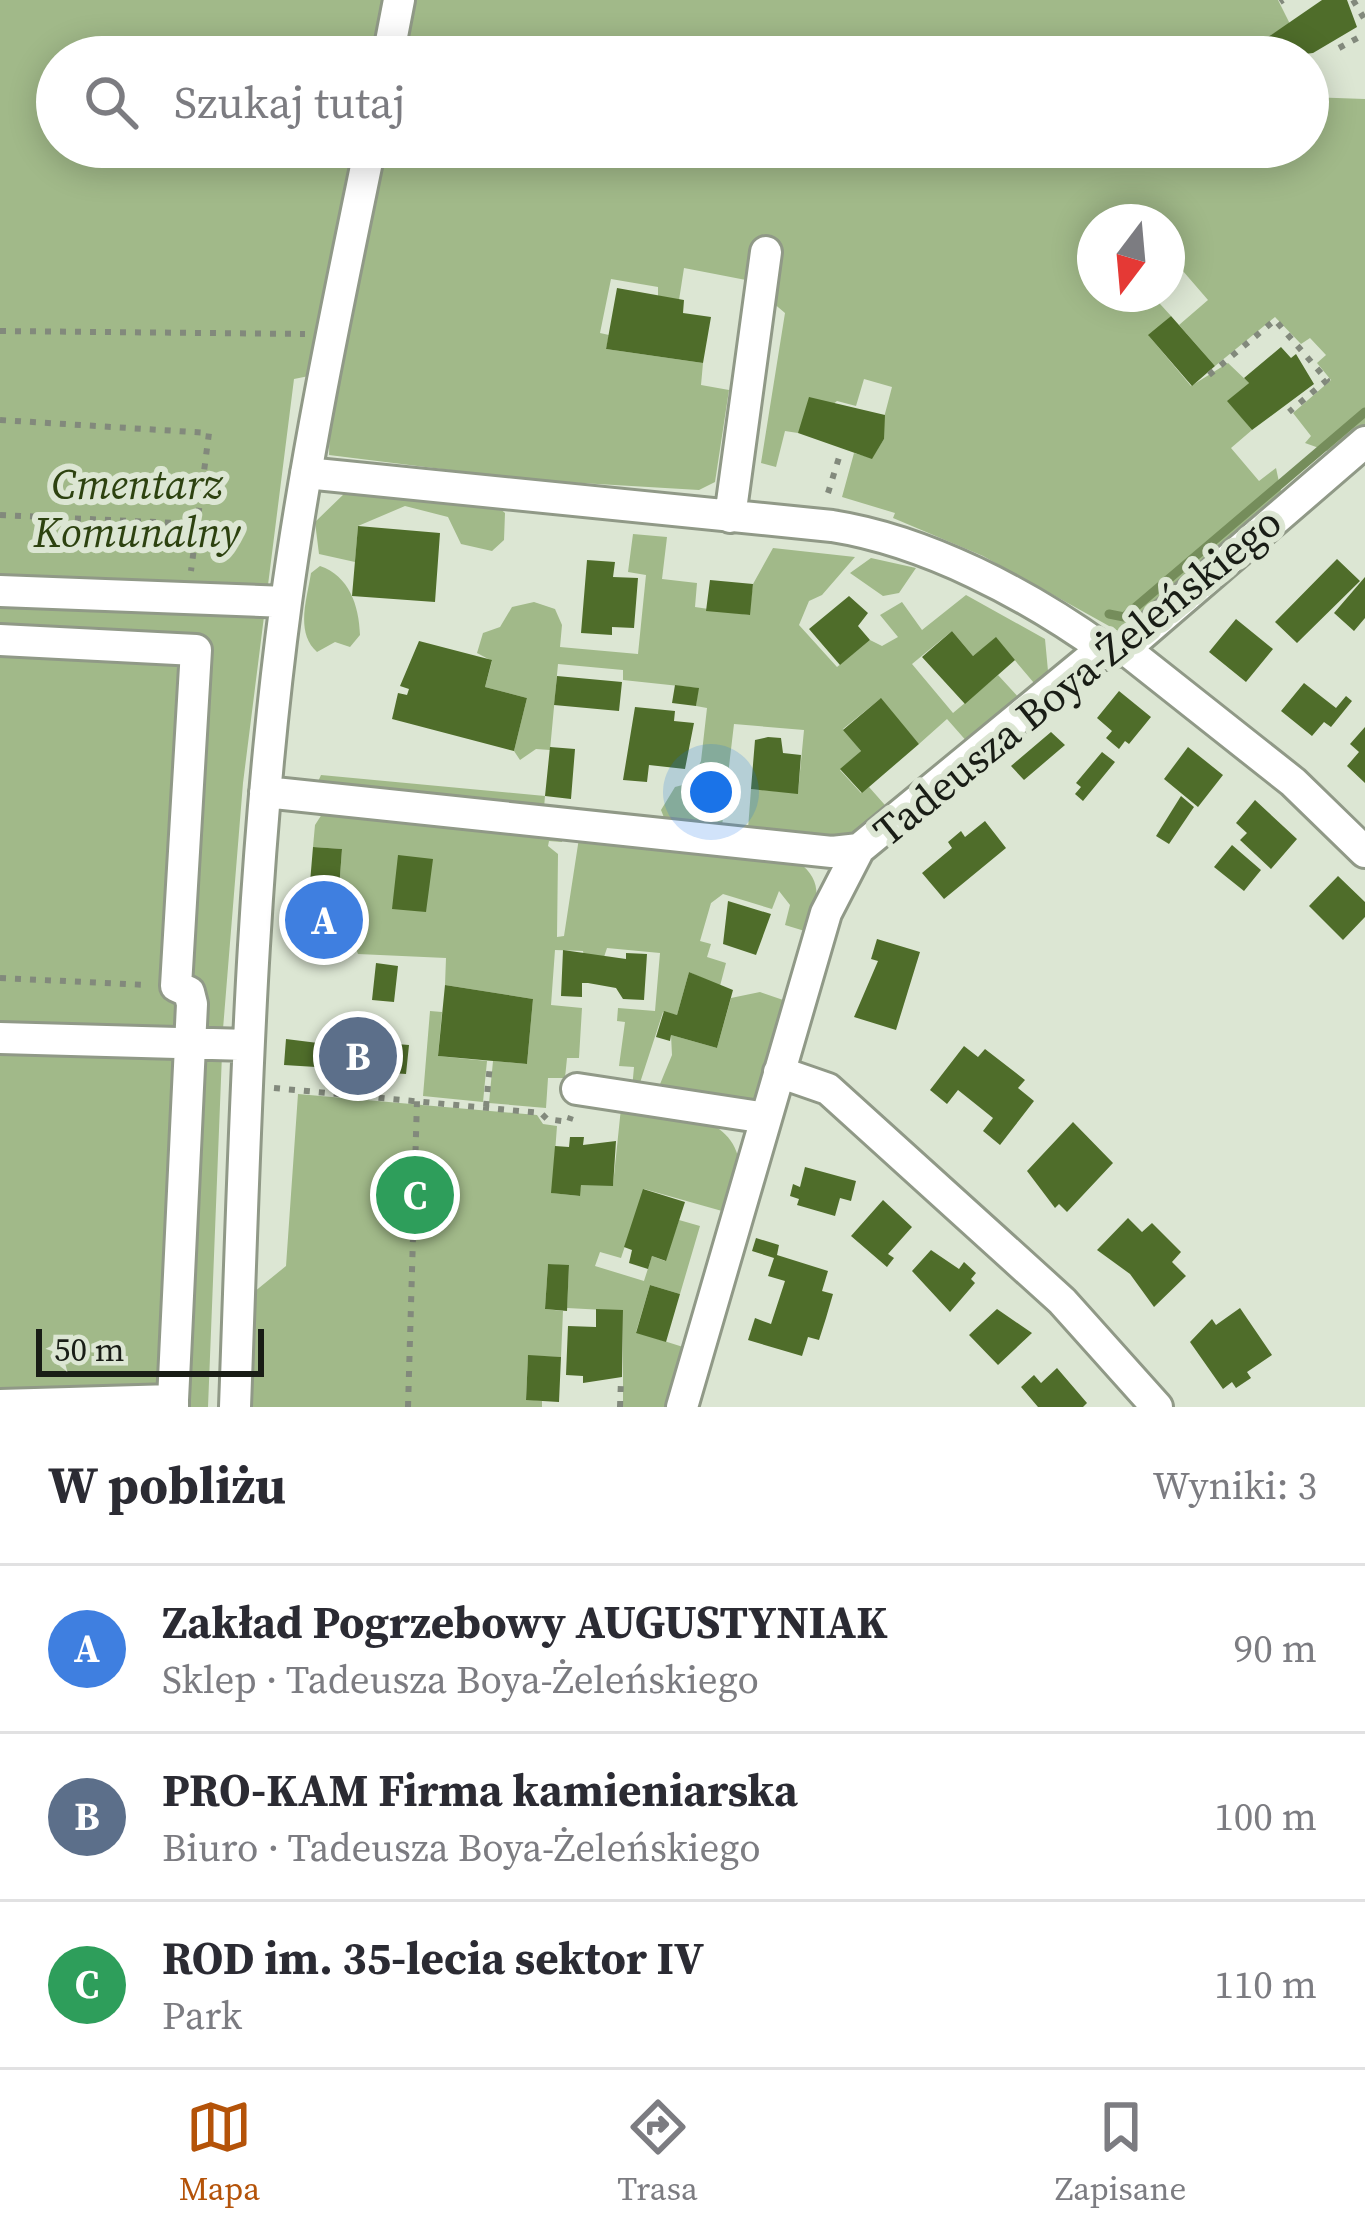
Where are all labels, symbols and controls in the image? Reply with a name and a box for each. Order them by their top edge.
search box [36,36,1329,168]
icon: search [78,69,144,135]
text: Szukaj tutaj [174,71,405,133]
north arrow [1077,204,1185,312]
park label: Cmentarz Komunalny [32,455,242,561]
street label: Tadeusza Boya-Żeleńskiego [861,493,1293,859]
your location [681,762,741,822]
pin: A [285,875,363,965]
pin: B [319,1011,397,1101]
pin: C [376,1150,454,1240]
scale bar [36,1323,264,1376]
text: 50 m [54,1327,124,1372]
text: W pobliżu [48,1450,286,1520]
text: Wyniki: 3 [1153,1459,1317,1512]
text: Zakład Pogrzebowy AUGUSTYNIAK [162,1591,888,1653]
text: A [74,1622,100,1675]
text: 90 m [1234,1622,1317,1675]
text: Sklep · Tadeusza Boya-Żeleńskiego [162,1653,759,1706]
text: PRO-KAM Firma kamieniarska [162,1759,798,1821]
text: B [74,1790,100,1843]
text: 100 m [1214,1790,1317,1843]
text: Biuro · Tadeusza Boya-Żeleńskiego [162,1821,761,1874]
text: ROD im. 35-lecia sektor IV [162,1927,704,1989]
text: C [75,1958,99,2011]
text: 110 m [1214,1958,1317,2011]
text: Park [162,1989,242,2042]
tab: Mapa [179,2094,260,2211]
tab: Trasa [617,2094,698,2211]
tab: Zapisane [1055,2094,1186,2211]

